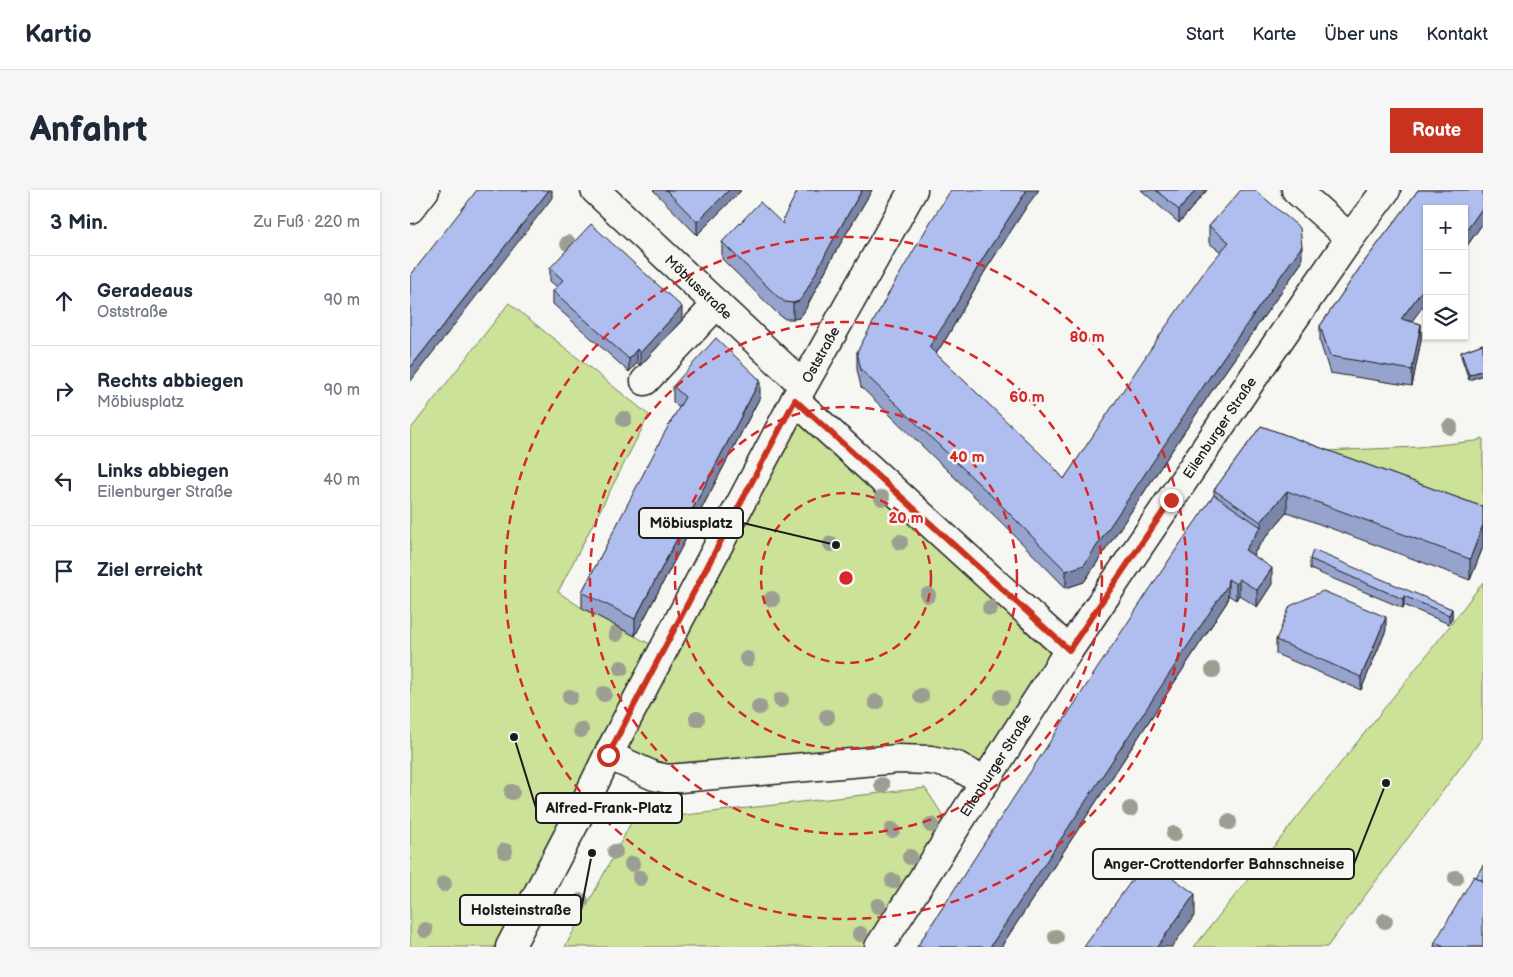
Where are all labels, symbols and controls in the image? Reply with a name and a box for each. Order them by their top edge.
text: Kartio [25,20,92,49]
text: Start [1186,24,1224,45]
text: Karte [1252,24,1296,45]
text: Über uns [1324,24,1398,45]
text: Kontakt [1426,24,1488,45]
button: Route [1390,108,1483,153]
text: Anfahrt [30,109,148,152]
map controls [1423,205,1468,340]
button: + [1423,205,1468,250]
text: 3 Min. [50,210,108,235]
text: Zu Fuß · 220 m [254,213,360,232]
button: − [1423,250,1468,295]
street label: Möbiusstraße [661,252,736,323]
text: Geradeaus [97,280,193,303]
icon: ahead [50,287,78,315]
text: 90 m [324,291,360,310]
button: layers [1423,295,1468,340]
text: Oststraße [97,303,168,322]
street label: Oststraße [798,323,843,386]
text: 80 m [1069,328,1105,347]
text: Rechts abbiegen [97,370,244,393]
street label: Eilenburger Straße [1179,374,1260,482]
icon: right [50,377,78,405]
text: 90 m [324,381,360,400]
text: 60 m [1009,388,1045,407]
text: Möbiusplatz [97,393,184,412]
text: 40 m [949,448,985,467]
text: Links abbiegen [97,460,229,483]
icon: left [50,467,78,495]
text: 40 m [323,471,360,490]
text: Eilenburger Straße [97,483,233,502]
route end [1160,489,1183,512]
callout: Möbiusplatz [639,508,743,538]
text: 20 m [889,509,924,528]
text: Möbiusplatz [649,514,733,533]
icon: arrive [50,557,78,585]
text: Ziel erreicht [97,559,203,582]
centre of rings [837,569,855,587]
street label: Eilenburger Straße [956,710,1035,820]
route start [597,744,620,767]
callout: Alfred-Frank-Platz [536,793,682,823]
text: Alfred-Frank-Platz [545,799,673,818]
callout: Anger-Crottendorfer Bahnschneise [1093,849,1354,879]
text: Anger-Crottendorfer Bahnschneise [1103,855,1345,874]
callout: Holsteinstraße [460,895,581,925]
text: Holsteinstraße [471,901,572,920]

